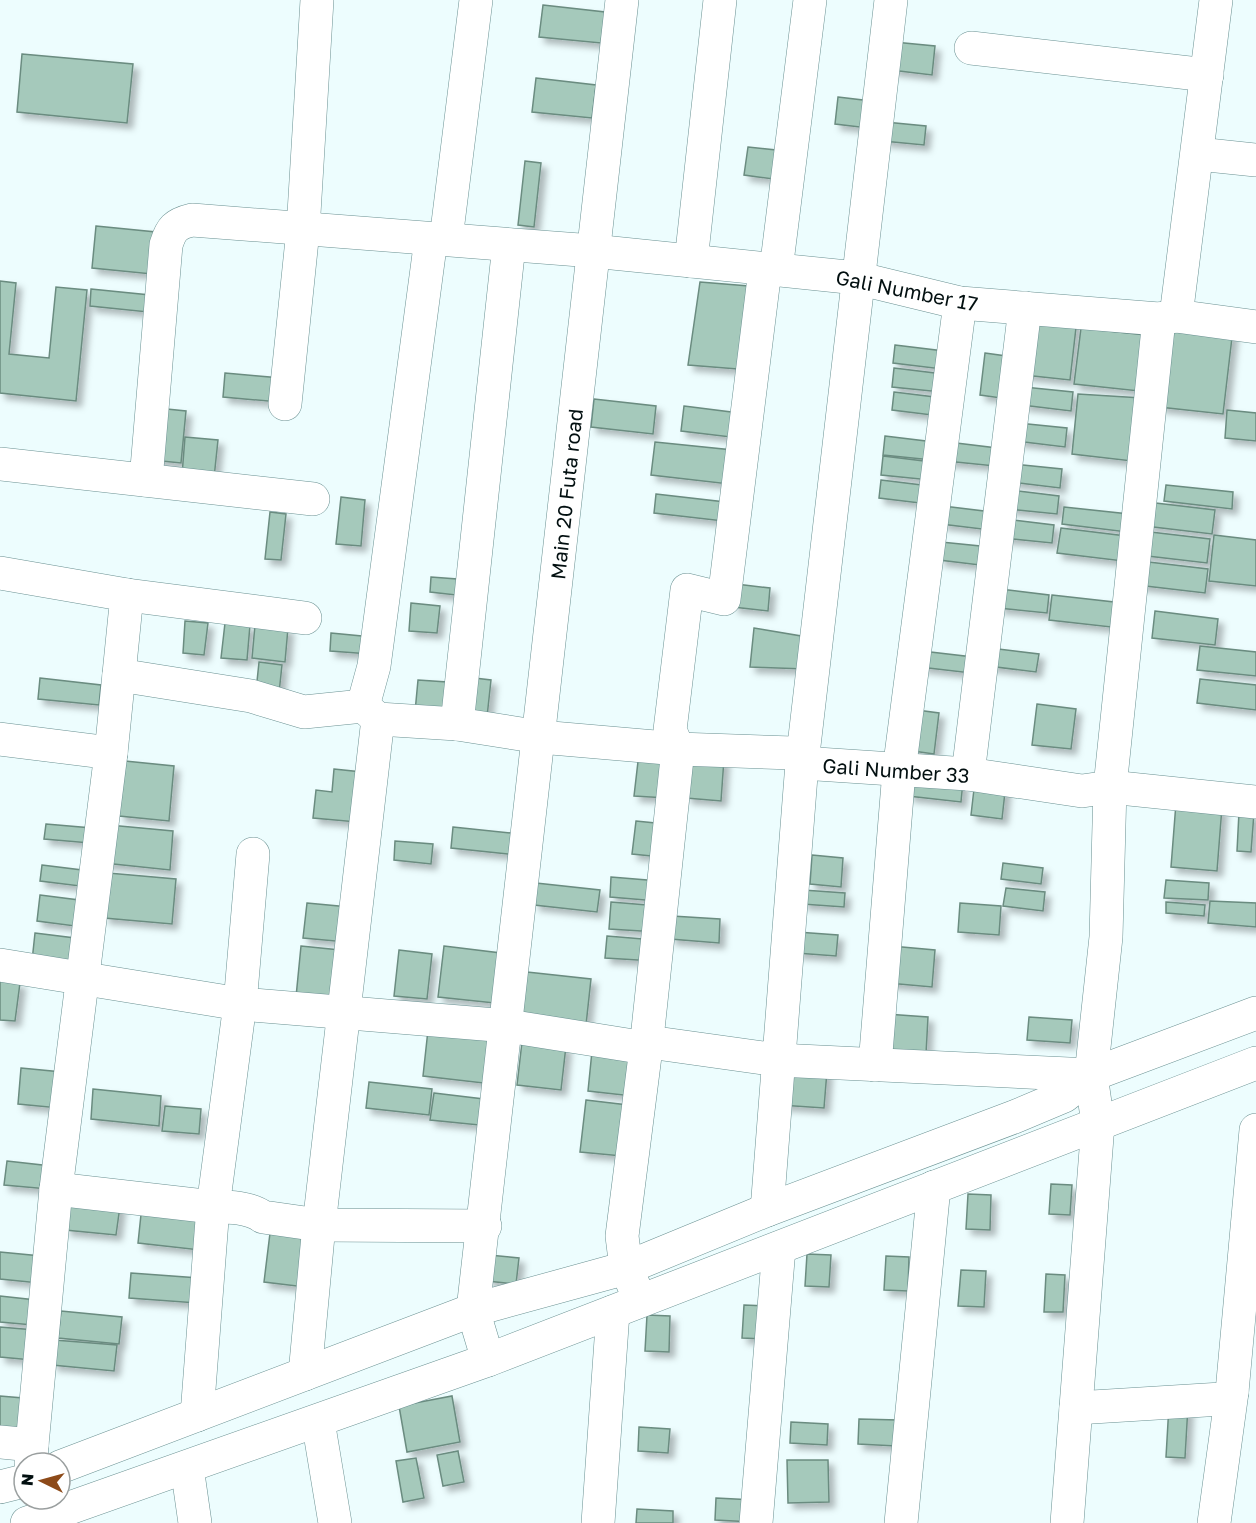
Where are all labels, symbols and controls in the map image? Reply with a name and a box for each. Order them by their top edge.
street label: Gali Number 17 [834,264,980,316]
street label: Main 20 Futa road [545,407,587,581]
street label: Gali Number 33 [822,753,970,787]
north arrow [12,1451,72,1511]
text: N [17,1473,38,1487]

